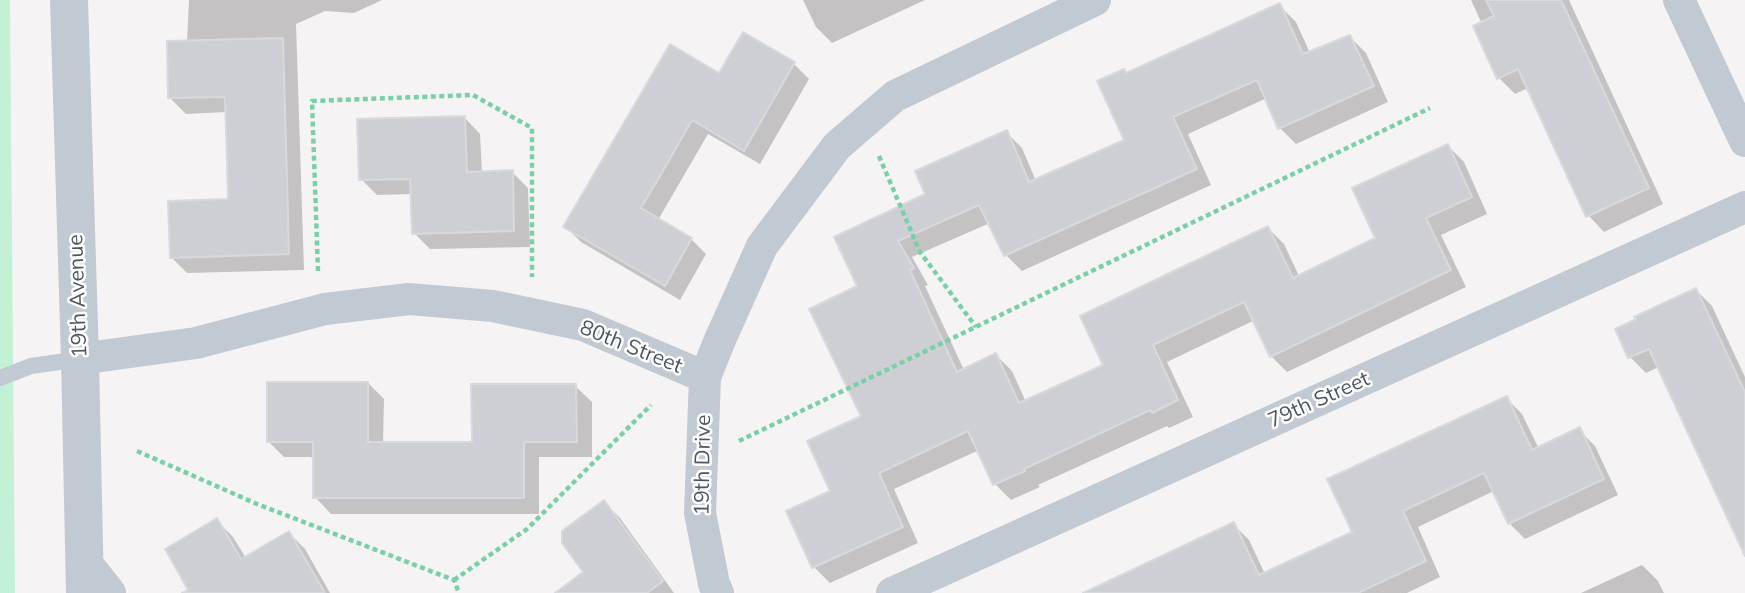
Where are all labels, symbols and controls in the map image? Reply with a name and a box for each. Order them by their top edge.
street label: 19th Avenue [63,234,93,358]
street label: 80th Street [576,315,686,379]
street label: 79th Street [1264,366,1374,434]
street label: 19th Drive [690,414,716,516]

